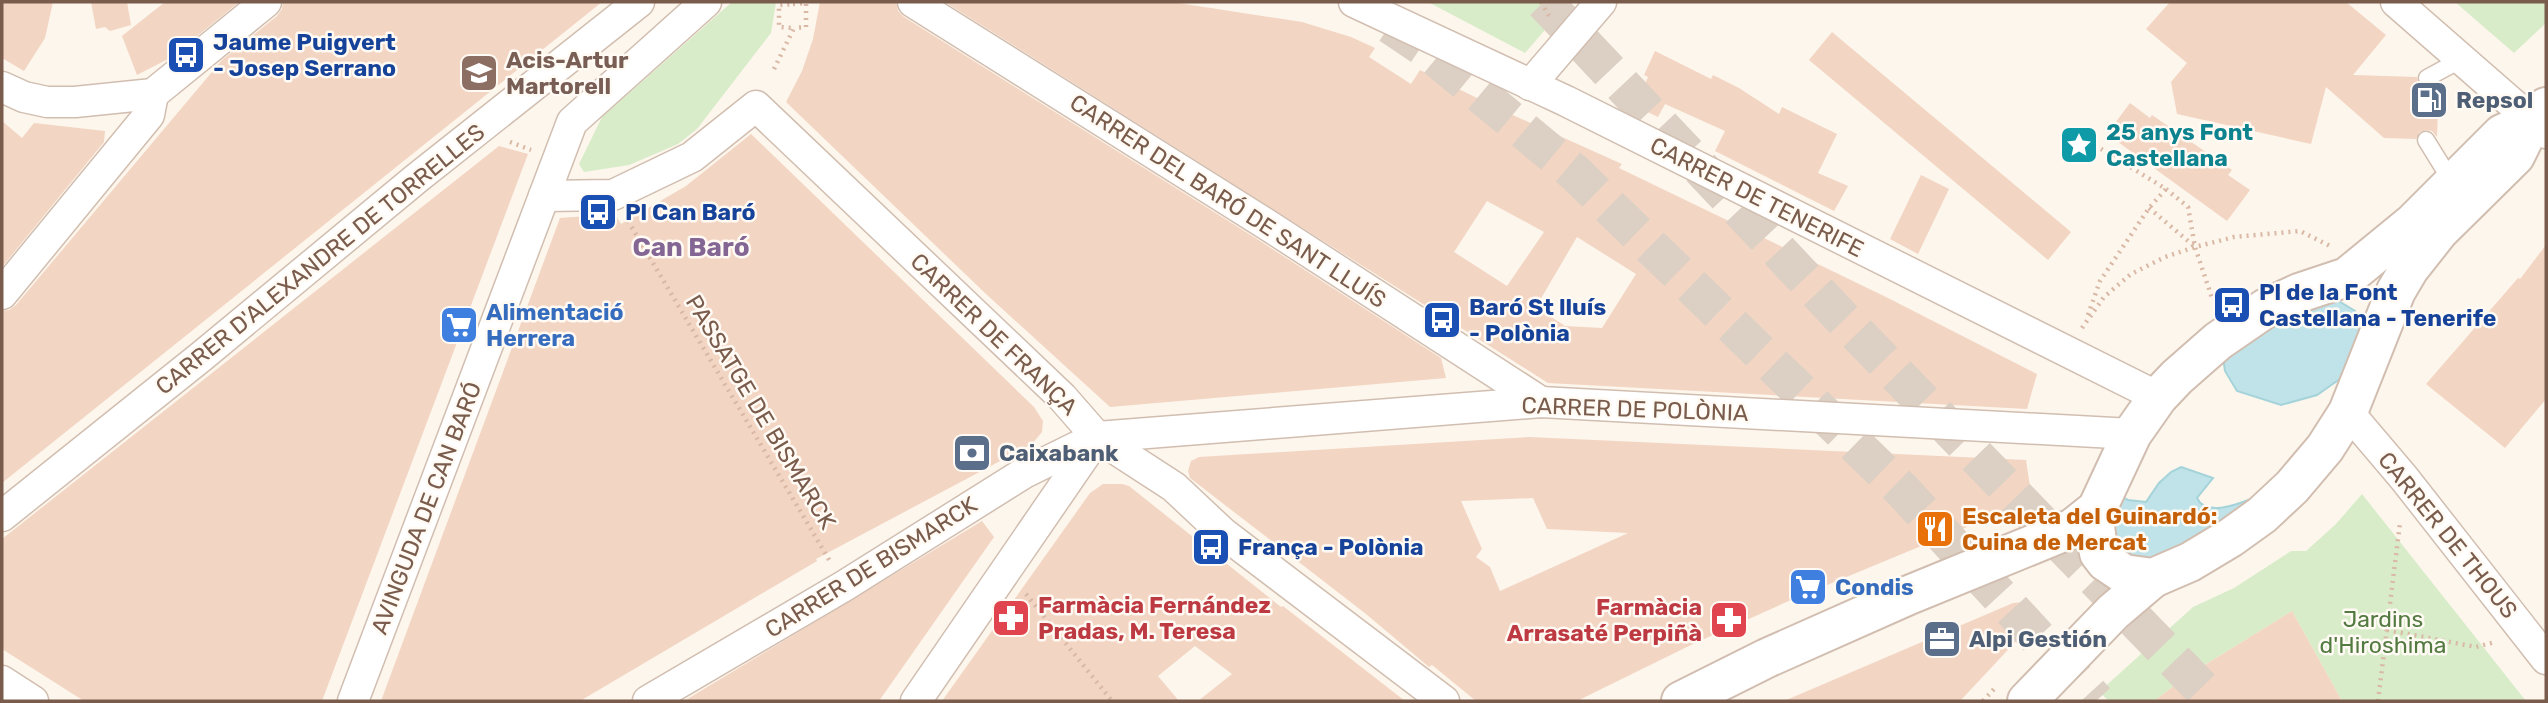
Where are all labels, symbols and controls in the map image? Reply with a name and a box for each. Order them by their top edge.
place label: Jaume Puigvert - Josep Serrano [213,28,396,82]
bus stop icon: Jaume Puigvert - Josep Serrano [165,34,207,76]
place label: Acis-Artur Martorell [506,46,629,100]
school or university icon: Acis-Artur Martorell [458,52,500,94]
fuel station icon: Repsol [2408,79,2450,121]
place label: Repsol [2456,86,2533,114]
street label: CARRER DEL BARÓ DE SANT LLUÍS [1065,88,1391,314]
street label: CARRER D'ALEXANDRE DE TORRELLES [150,118,490,400]
place label: 25 anys Font Castellana [2106,118,2253,172]
place icon: 25 anys Font Castellana [2058,124,2100,166]
street label: CARRER DE TENERIFE [1645,131,1869,263]
bus stop icon: Pl Can Baró [577,191,619,233]
place label: Pl Can Baró [625,198,756,226]
district label: Can Baró [632,232,750,263]
street label: CARRER DE FRANÇA [905,247,1083,421]
place label: Pl de la Font Castellana - Tenerife [2259,278,2496,332]
bus stop icon: Pl de la Font Castellana - Tenerife [2211,284,2253,326]
street label: PASSATGE DE BISMARCK [680,290,842,534]
place label: Baró St lluís - Polònia [1469,293,1606,347]
place label: Alimentació Herrera [486,298,624,352]
bus stop icon: Baró St lluís - Polònia [1421,299,1463,341]
supermarket icon: Alimentació Herrera [438,304,480,346]
street label: AVINGUDA DE CAN BARÓ [365,378,487,638]
street label: CARRER DE POLÒNIA [1521,391,1749,427]
bank icon: Caixabank [951,432,993,474]
place label: Caixabank [999,439,1119,467]
street label: CARRER DE THOUS [2372,446,2524,624]
street label: CARRER DE BISMARCK [760,490,982,644]
place label: Escaleta del Guinardó: Cuina de Mercat [1962,502,2217,556]
restaurant icon: Escaleta del Guinardó: Cuina de Mercat [1914,508,1956,550]
bus stop icon: França - Polònia [1190,526,1232,568]
place label: França - Polònia [1238,533,1424,561]
supermarket icon: Condis [1787,566,1829,608]
place label: Condis [1835,573,1914,601]
place label: Farmàcia Fernández Pradas, M. Teresa [1038,591,1271,645]
place label: Farmàcia Arrasaté Perpiñà [1507,593,1702,647]
pharmacy icon: Farmàcia Fernández Pradas, M. Teresa [990,597,1032,639]
pharmacy icon: Farmàcia Arrasaté Perpiñà [1708,599,1750,641]
park label: Jardins d'Hiroshima [2320,605,2446,659]
office icon: Alpi Gestión [1921,618,1963,660]
place label: Alpi Gestión [1969,625,2107,653]

